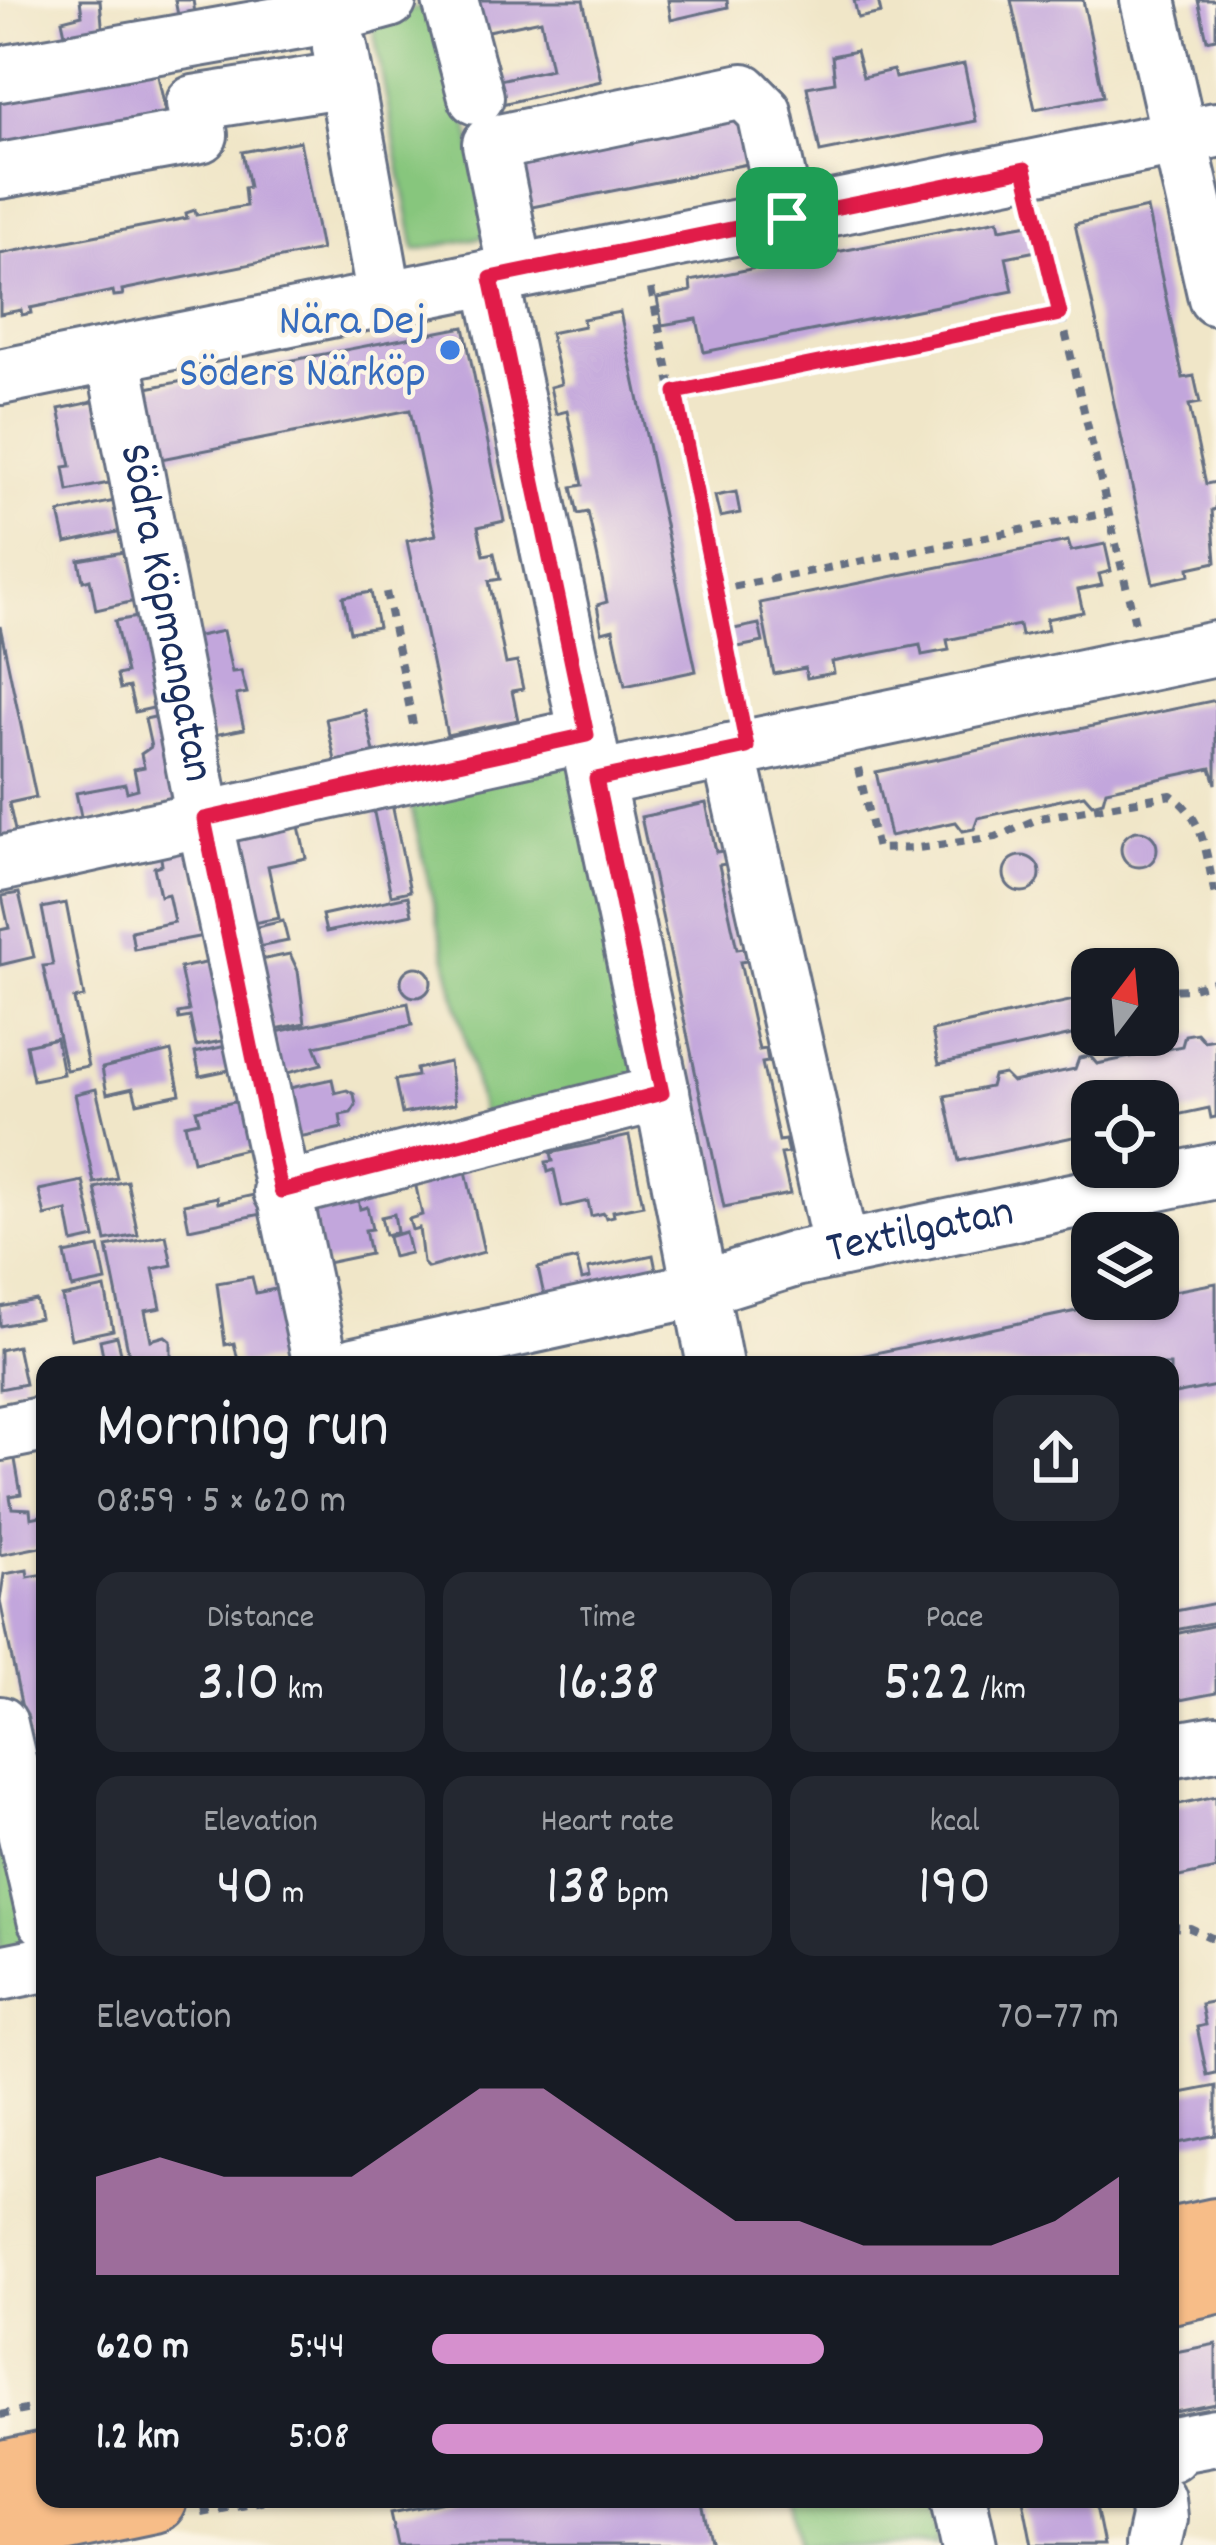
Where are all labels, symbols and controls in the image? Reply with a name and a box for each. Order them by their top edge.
pin [736,167,838,269]
icon: arrive [754,185,820,251]
place label: Nära Dej Söders Närköp [179,292,426,408]
marker: Nära Dej Söders Närköp [437,337,463,363]
street label: Södra Köpmangatan [99,439,228,787]
north arrow [1071,948,1179,1056]
map controls [1071,948,1179,1320]
button: locate [1071,1080,1179,1188]
street label: Textilgatan [821,1182,1020,1283]
button: layers [1071,1212,1179,1320]
text: Morning run [96,1384,389,1478]
button: share [993,1395,1119,1521]
text: 08:59 · 5 × 620 m [96,1476,346,1531]
text: Distance [207,1596,314,1643]
text: Time [579,1596,636,1643]
text: Pace [925,1596,984,1643]
text: 3.10 [197,1643,280,1729]
text: 16:38 [556,1643,659,1729]
text: 5:22 [883,1643,973,1729]
text: km [280,1668,324,1715]
text: /km [973,1668,1026,1715]
text: Elevation [203,1800,318,1847]
text: Heart rate [541,1800,674,1847]
text: kcal [929,1800,980,1847]
text: 40 [217,1847,274,1933]
text: 138 [546,1847,610,1933]
text: 190 [918,1847,991,1933]
text: m [274,1872,304,1919]
text: bpm [610,1872,669,1919]
text: Elevation [96,1992,232,2047]
text: 70–77 m [998,1992,1119,2047]
text: 620 m [96,2322,189,2377]
text: 5:44 [288,2322,345,2377]
text: 1.2 km [96,2412,180,2467]
text: 5:08 [288,2412,349,2467]

